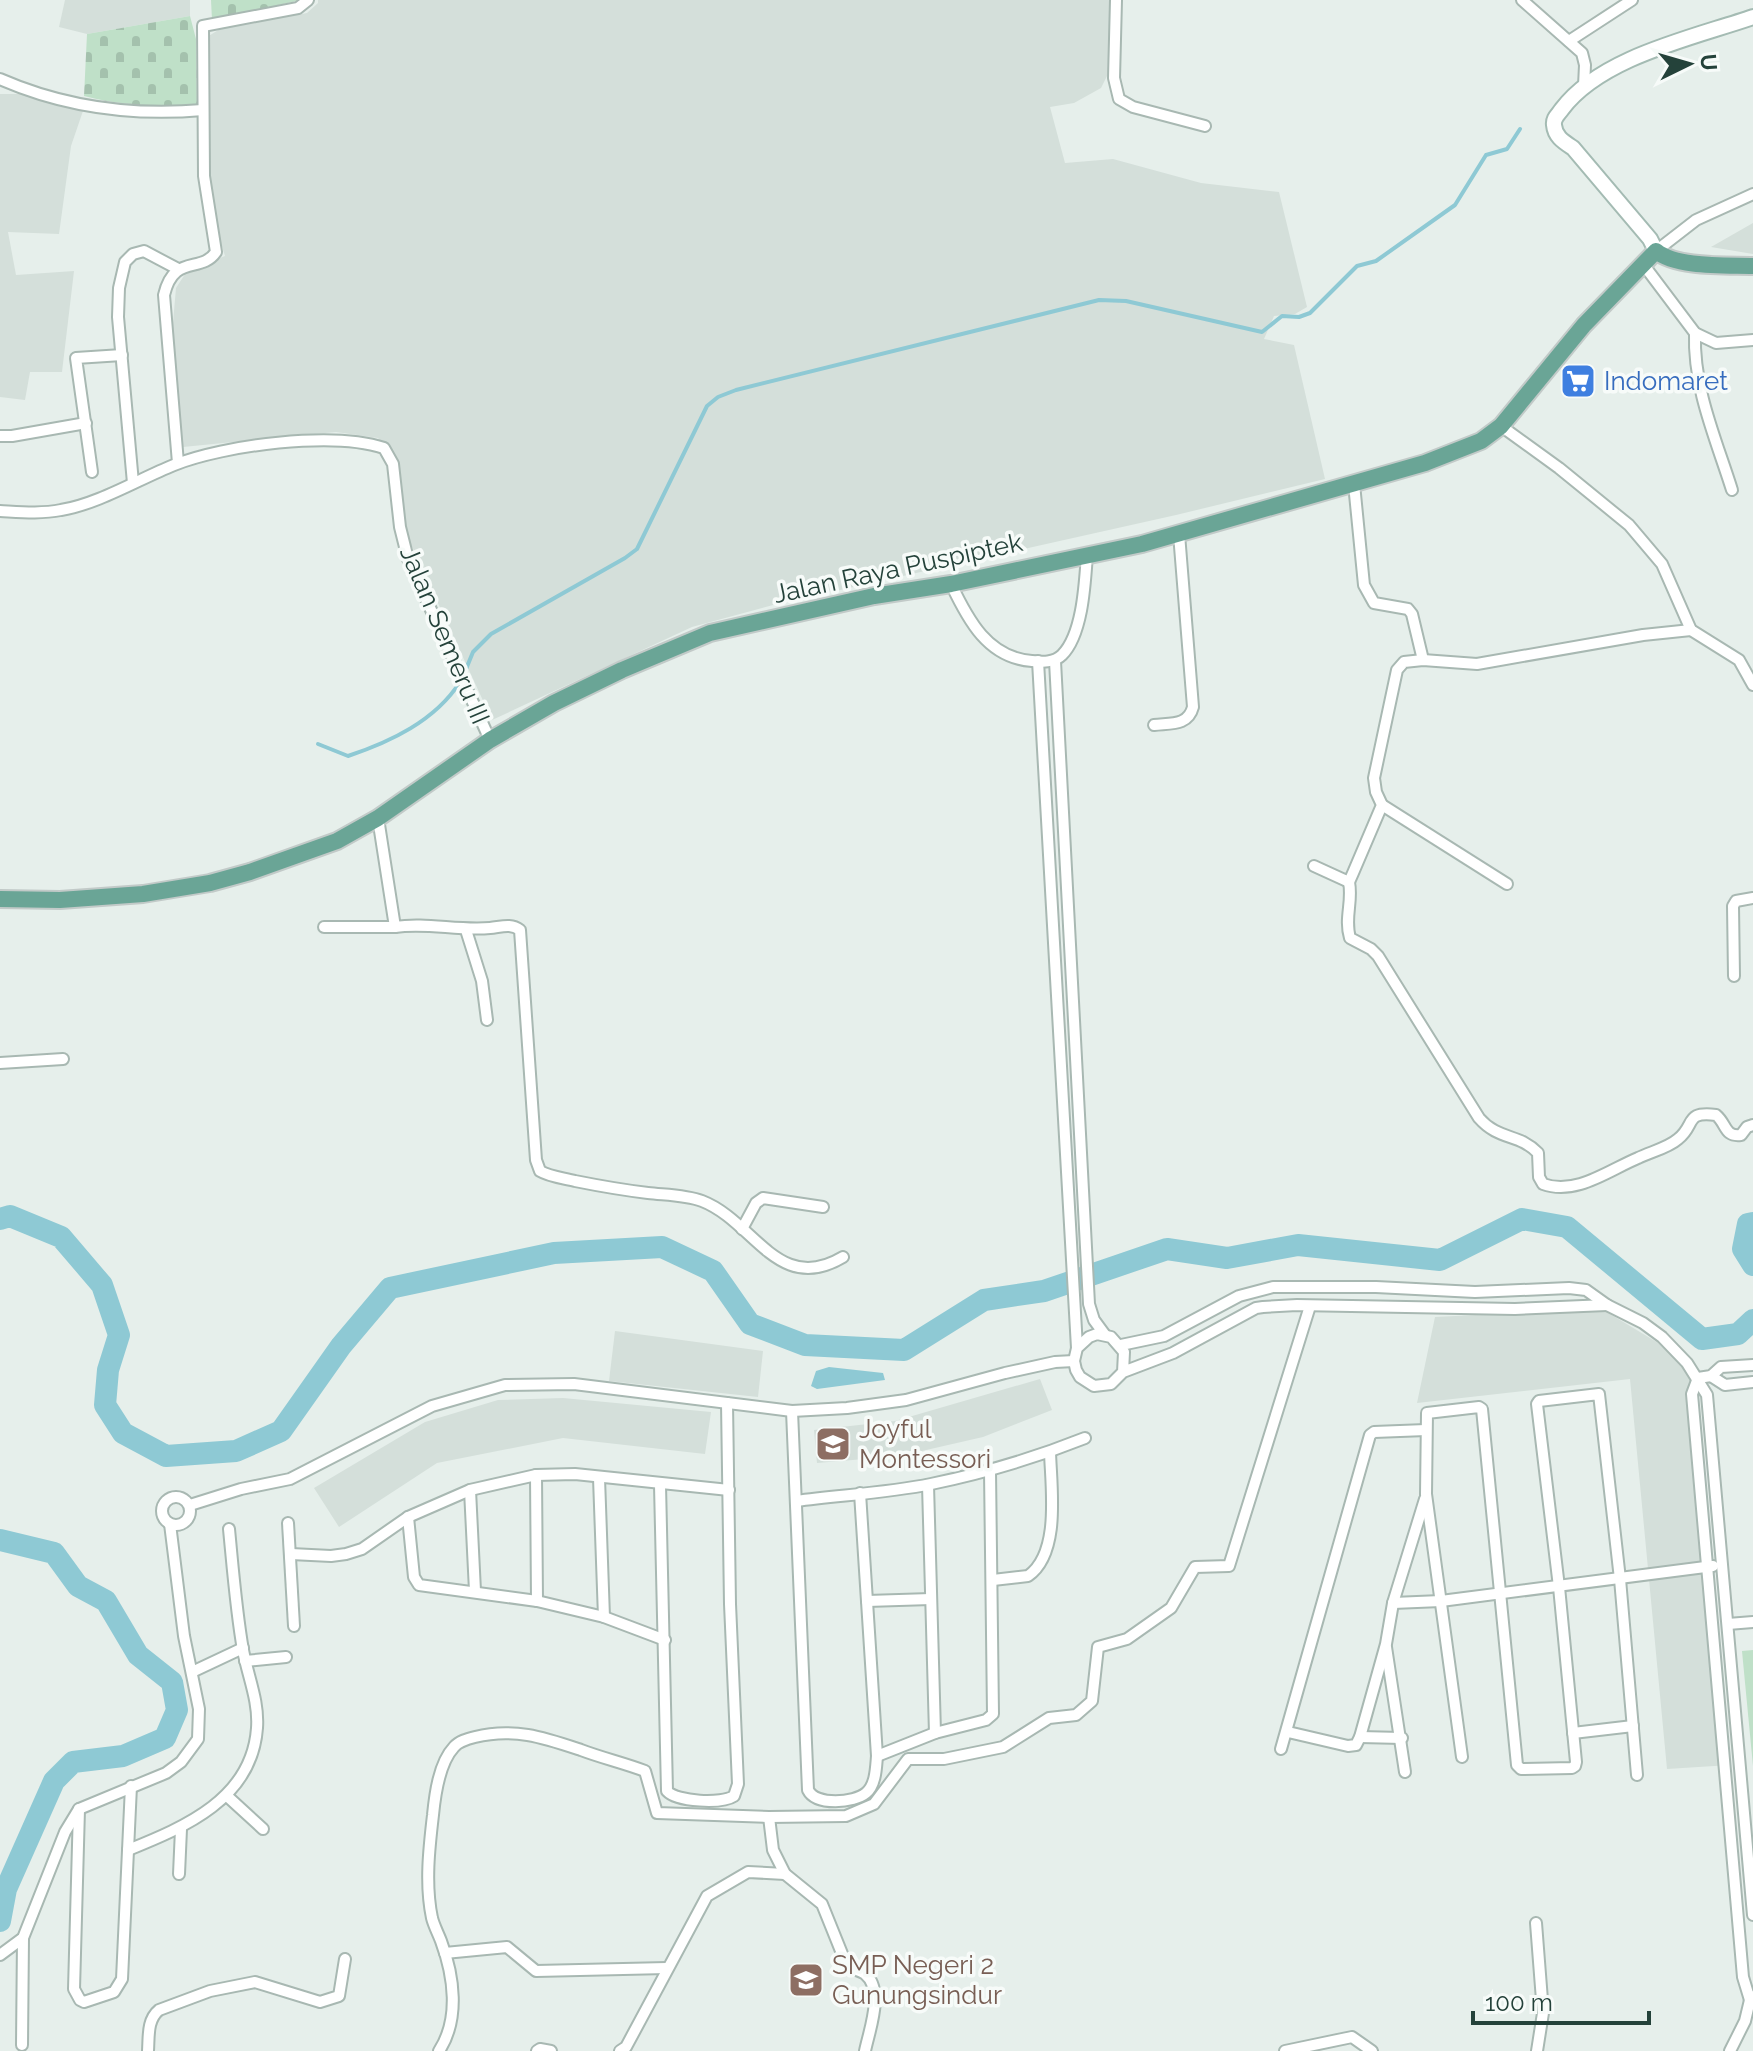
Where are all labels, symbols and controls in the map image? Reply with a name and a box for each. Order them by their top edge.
north arrow [1649,24,1729,104]
text: U [1695,53,1723,72]
supermarket icon: Indomaret [1559,362,1597,400]
place label: Indomaret [1604,366,1728,396]
street label: Jalan Raya Puspiptek [771,527,1025,609]
street label: Jalan Semeru III [394,542,496,728]
place label: Joyful Montessori [859,1414,991,1474]
school or university icon: Joyful Montessori [814,1425,852,1463]
place label: SMP Negeri 2 Gunungsindur [832,1950,1002,2010]
school or university icon: SMP Negeri 2 Gunungsindur [787,1961,825,1999]
scale bar [1473,1975,1649,2025]
text: 100 m [1485,1988,1553,2017]

